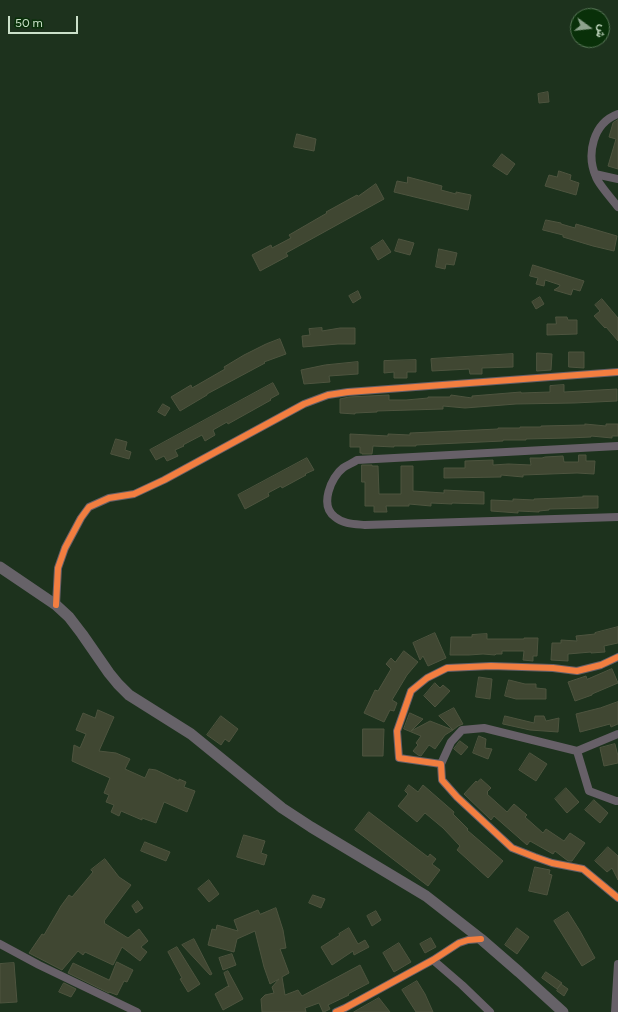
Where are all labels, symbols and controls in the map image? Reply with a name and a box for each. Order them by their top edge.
scale bar [10,8,80,34]
north arrow [570,8,610,48]
text: 50 m [15,16,43,30]
text: ش [593,23,609,39]

